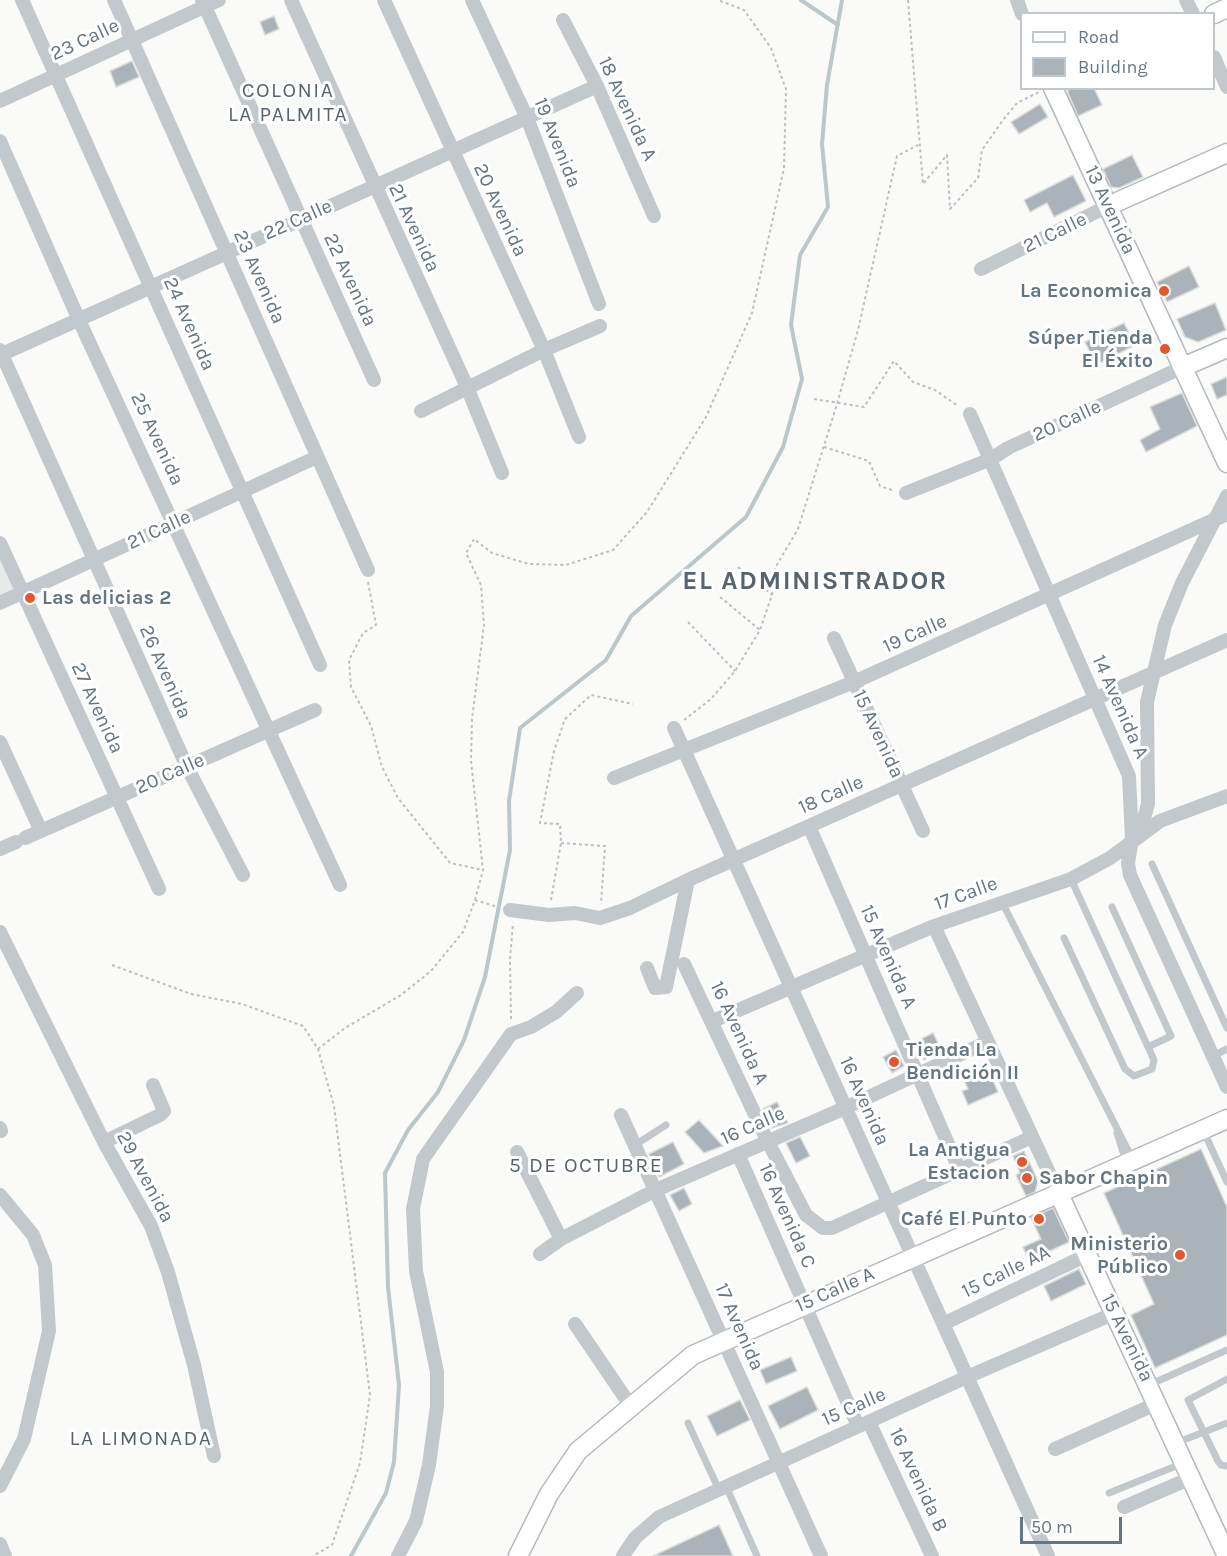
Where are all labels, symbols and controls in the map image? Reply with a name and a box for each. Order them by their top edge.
legend [1020,12,1215,90]
street label: 23 Calle [47,14,123,66]
text: Road [1078,26,1119,48]
street label: 18 Avenida A [592,53,662,165]
text: Building [1078,56,1148,78]
district label: COLONIA LA PALMITA [228,78,348,128]
street label: 19 Avenida [528,94,586,192]
street label: 20 Avenida [468,159,532,261]
street label: 13 Avenida [1079,162,1141,258]
street label: 21 Avenida [383,180,445,276]
street label: 22 Calle [260,194,336,246]
street label: 21 Calle [1019,207,1091,259]
street label: 23 Avenida [228,226,290,328]
street label: 22 Avenida [318,230,382,330]
street label: 24 Avenida [158,274,220,374]
place label: La Economica [1020,279,1152,303]
marker: La Economica [1157,284,1171,298]
place label: Súper Tienda El Éxito [1028,326,1153,373]
marker: Súper Tienda El Éxito [1158,342,1172,356]
street label: 25 Avenida [125,389,189,489]
street label: 20 Calle [1029,395,1105,447]
street label: 21 Calle [123,505,195,555]
district label: EL ADMINISTRADOR [682,566,948,598]
place label: Las delicias 2 [42,586,171,610]
marker: Las delicias 2 [23,591,37,605]
street label: 19 Calle [879,609,951,659]
street label: 26 Avenida [134,621,196,723]
street label: 14 Avenida A [1086,651,1154,763]
street label: 27 Avenida [65,659,129,757]
street label: 15 Avenida [847,686,909,782]
street label: 20 Calle [132,748,208,800]
street label: 18 Calle [795,770,867,820]
street label: 17 Calle [931,872,1001,916]
street label: 15 Avenida A [854,901,922,1013]
street label: 16 Avenida A [705,977,773,1089]
place label: Tienda La Bendición II [906,1038,1019,1085]
street label: 16 Avenida [834,1053,894,1149]
marker: Tienda La Bendición II [887,1055,901,1069]
street label: 16 Calle [717,1101,789,1151]
street label: 29 Avenida [111,1127,179,1227]
place label: La Antigua Estacion [908,1138,1010,1185]
district label: 5 DE OCTUBRE [509,1153,663,1179]
marker: La Antigua Estacion [1015,1155,1029,1169]
street label: 16 Avenida C [753,1160,821,1272]
place label: Sabor Chapin [1039,1166,1168,1190]
marker: Sabor Chapin [1020,1171,1034,1185]
place label: Café El Punto [901,1207,1027,1231]
marker: Café El Punto [1032,1212,1046,1226]
place label: Ministerio Público [1070,1232,1168,1279]
street label: 15 Calle AA [958,1240,1054,1304]
marker: Ministerio Público [1173,1248,1187,1262]
street label: 15 Calle A [792,1262,878,1318]
street label: 17 Avenida [709,1280,769,1374]
street label: 15 Avenida [1095,1290,1159,1386]
street label: 15 Calle [818,1382,890,1432]
street label: 16 Avenida B [883,1424,953,1536]
district label: LA LIMONADA [70,1426,212,1452]
scale bar [1023,1505,1125,1543]
text: 50 m [1031,1516,1073,1538]

